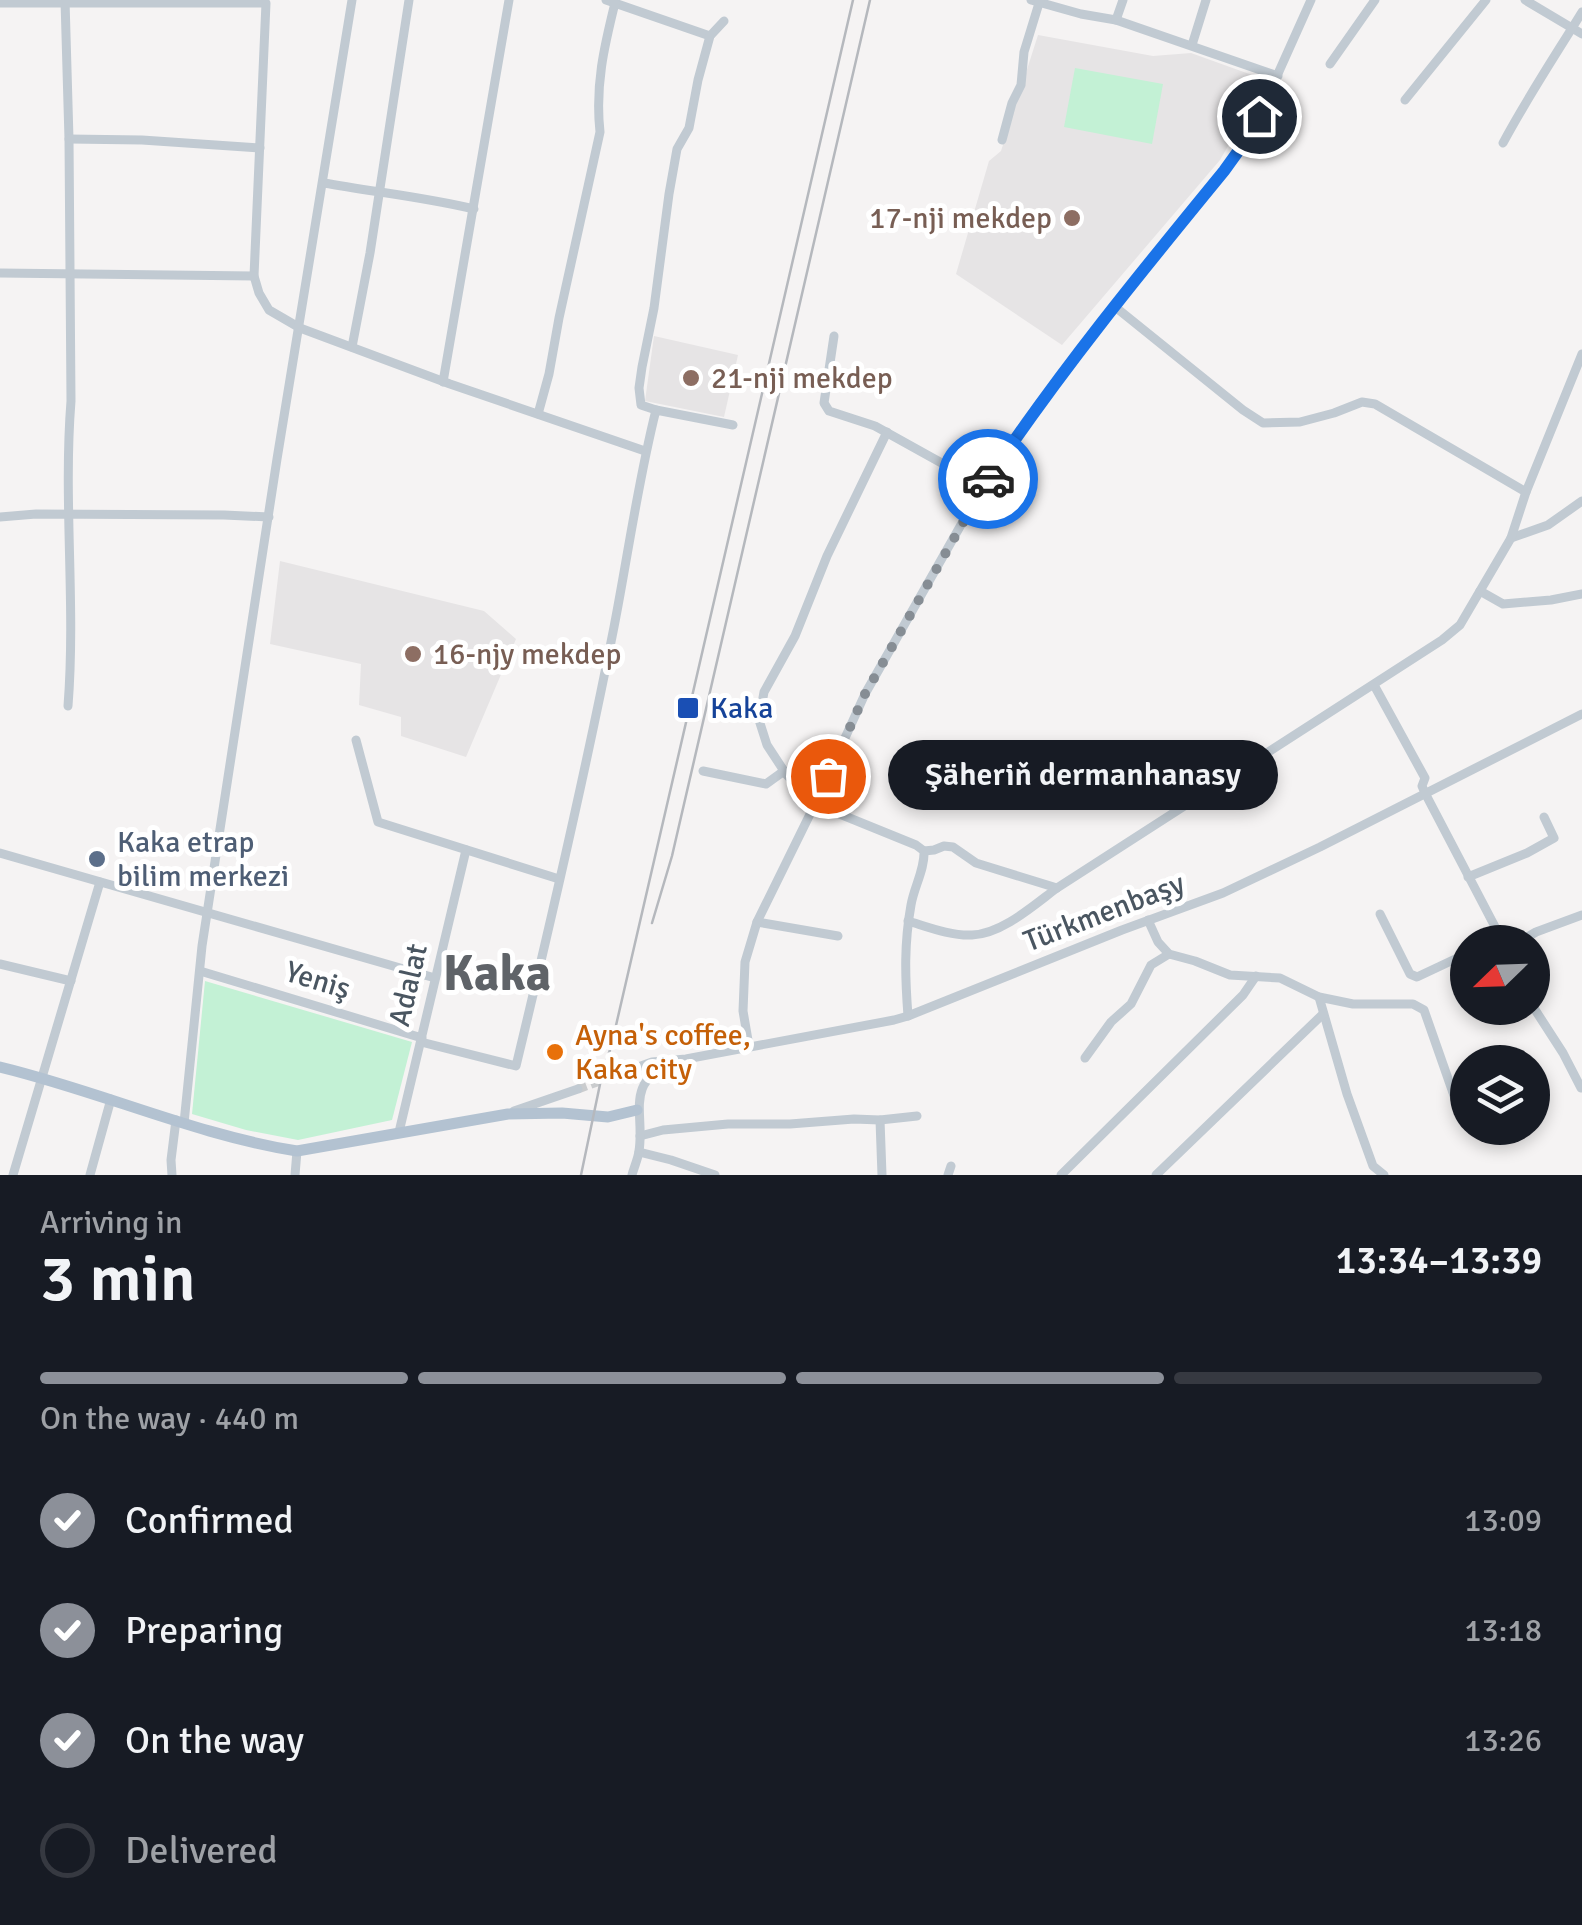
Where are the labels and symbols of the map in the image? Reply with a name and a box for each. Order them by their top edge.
pin [1217,74,1302,159]
place label: 17-nji mekdep [869,200,1052,237]
marker: 17-nji mekdep [1061,207,1083,229]
place label: 21-nji mekdep [711,360,893,397]
marker: 21-nji mekdep [680,367,702,389]
courier [938,429,1038,529]
place label: 16-njy mekdep [433,636,621,673]
marker: 16-njy mekdep [402,643,424,665]
place label: Kaka [710,690,773,727]
marker: Kaka [675,695,701,721]
pin [786,734,871,819]
callout: Şäheriň dermanhanasy [888,741,1278,811]
place label: Kaka etrap bilim merkezi [117,824,289,895]
marker: Kaka etrap bilim merkezi [86,848,108,870]
street label: Türkmenbaşy [1018,865,1190,960]
north arrow [1450,925,1550,1025]
street label: Adalat [381,940,436,1030]
district label: Kaka [443,943,551,1005]
street label: Yeniş [281,953,355,1008]
place label: Ayna's coffee, Kaka city [575,1017,751,1088]
marker: Ayna's coffee, Kaka city [544,1041,566,1063]

